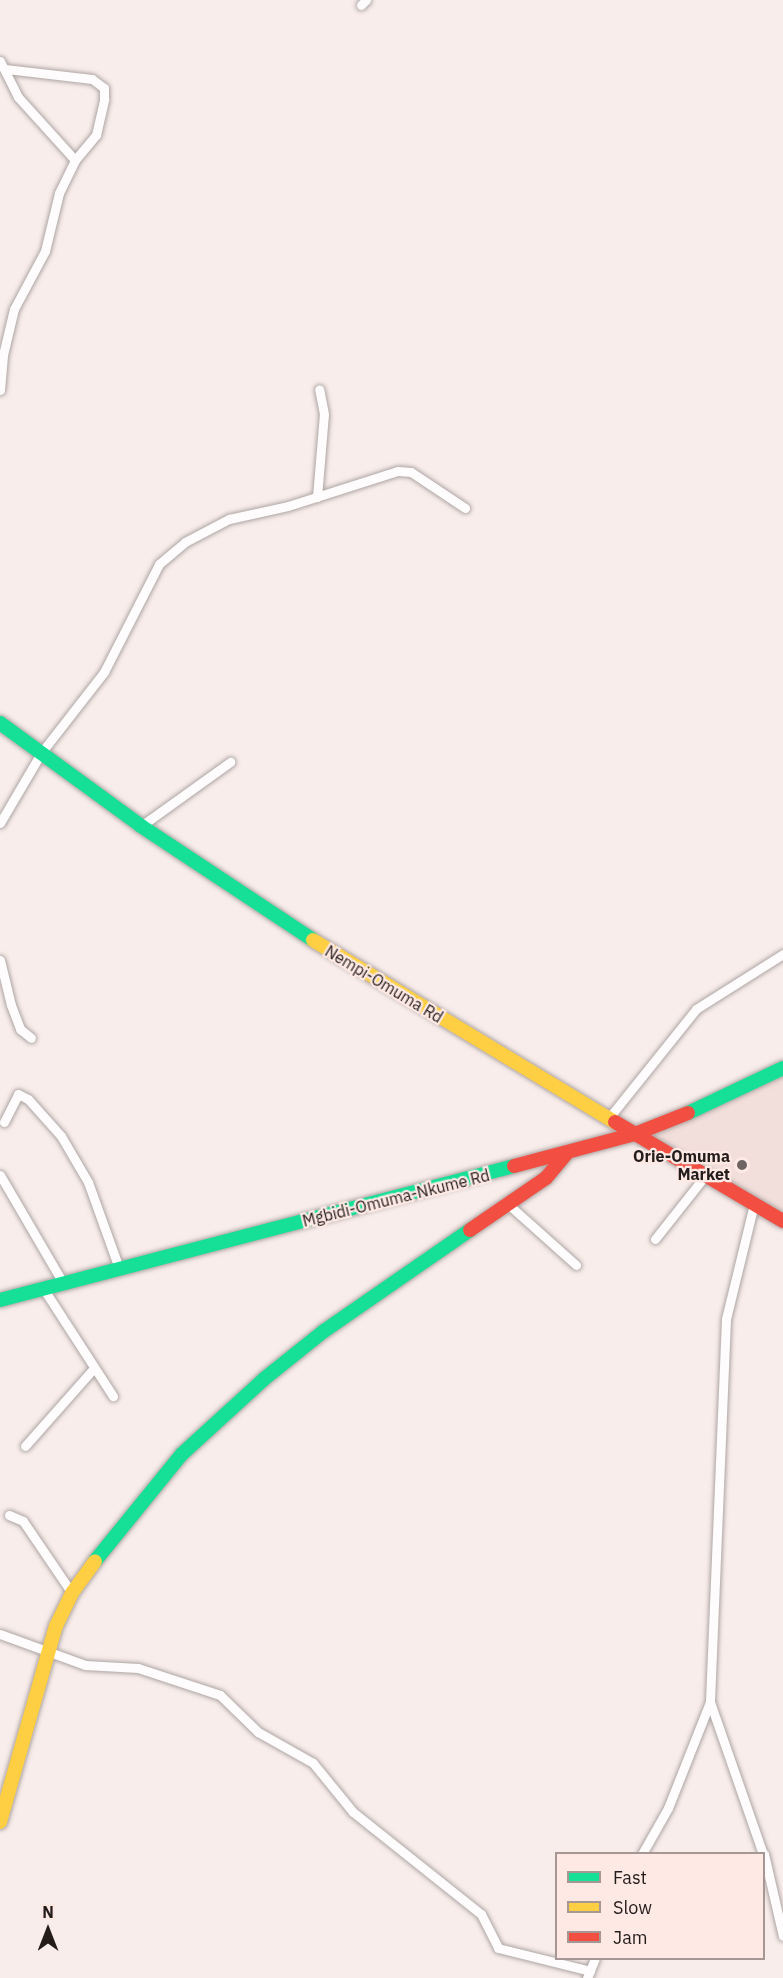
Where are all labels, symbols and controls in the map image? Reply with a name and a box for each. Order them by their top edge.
street label: Nempi-Omuma Rd [322,941,446,1027]
place label: Orie-Omuma Market [633,1146,730,1184]
marker: Orie-Omuma Market [735,1158,749,1172]
street label: Mgbidi-Omuma-Nkume Rd [300,1165,492,1231]
legend [555,1852,765,1960]
text: Fast [613,1866,647,1889]
text: Slow [613,1896,652,1919]
north arrow [18,1900,78,1960]
text: N [42,1902,54,1922]
text: Jam [613,1926,648,1949]

